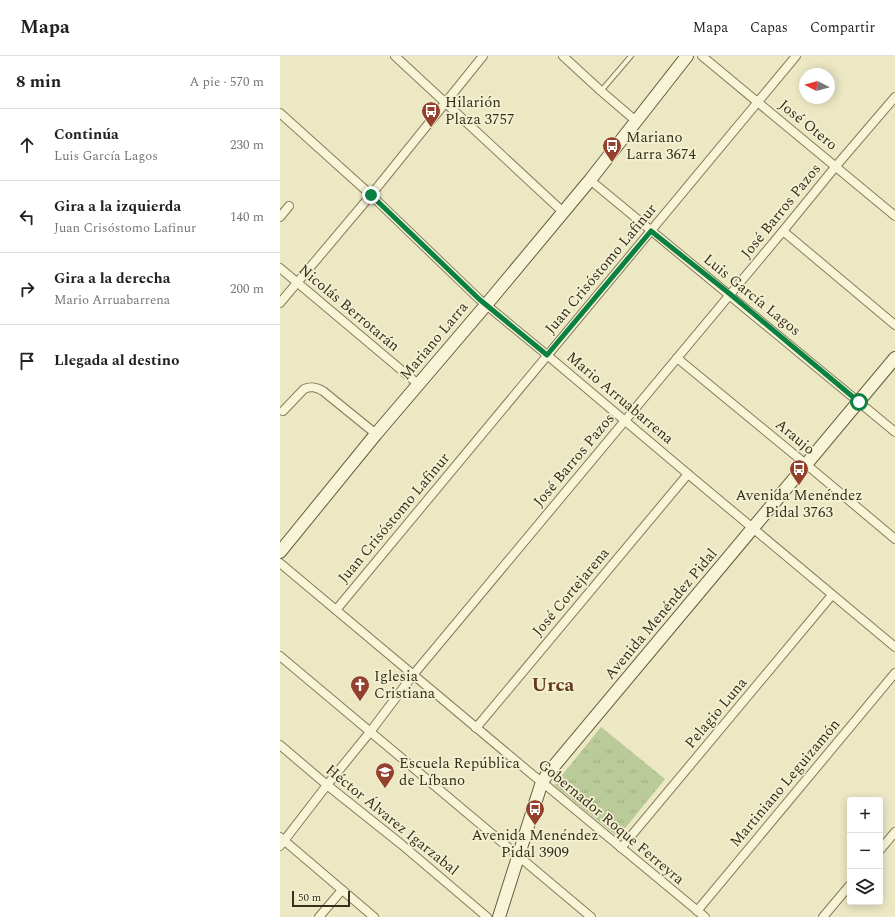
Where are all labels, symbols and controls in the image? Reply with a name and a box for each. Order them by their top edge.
text: Mapa [20,13,70,42]
text: Mapa [693,17,728,38]
text: Capas [750,17,788,38]
text: Compartir [810,17,875,38]
north arrow [799,68,835,104]
text: 8 min [16,69,61,95]
text: A pie · 570 m [190,72,264,92]
place label: Hilarión Plaza 3757 [445,91,514,131]
street label: José Otero [774,94,842,156]
bus stop icon: Hilarión Plaza 3757 [420,100,442,128]
text: Continúa [54,123,119,146]
place label: Mariano Larra 3674 [626,126,696,166]
icon: ahead [16,134,38,156]
text: 230 m [230,135,264,155]
bus stop icon: Mariano Larra 3674 [601,135,623,163]
text: Luis García Lagos [54,146,158,166]
street label: José Barros Pazos [735,158,827,264]
route end [362,186,380,204]
text: Gira a la izquierda [54,195,181,218]
street label: Juan Crisóstomo Lafinur [539,199,663,339]
icon: left [16,206,38,228]
text: 140 m [230,207,264,227]
text: Juan Crisóstomo Lafinur [54,218,196,238]
street label: Luis García Lagos [698,248,806,342]
street label: Nicolás Berrotarán [293,259,405,357]
text: Gira a la derecha [54,267,170,290]
icon: right [16,278,38,300]
text: 200 m [230,279,264,299]
text: Mario Arruabarrena [54,290,170,310]
street label: Mariano Larra [394,296,474,385]
street label: Mario Arruabarrena [561,346,679,450]
text: Llegada al destino [54,349,179,372]
icon: arrive [16,350,38,372]
route start [850,393,868,411]
street label: José Barros Pazos [528,408,620,512]
street label: Araujo [770,413,820,461]
street label: Juan Crisóstomo Lafinur [332,448,456,588]
bus stop icon: Avenida Menéndez Pidal 3763 [788,458,810,486]
place label: Avenida Menéndez Pidal 3763 [735,484,863,524]
street label: José Cortejarena [527,542,616,641]
street label: Avenida Menéndez Pidal [599,543,723,685]
place label: Iglesia Cristiana [374,665,436,705]
district label: Urca [532,671,575,700]
street label: Pelagio Luna [679,672,753,754]
church icon: Iglesia Cristiana [349,674,371,702]
street label: Martiniano Leguizamón [724,714,846,852]
place label: Escuela República de Líbano [399,752,520,792]
street label: Gobernador Roque Ferreyra [533,754,690,891]
street label: Héctor Álvarez Igarzabal [320,759,464,881]
school or university icon: Escuela República de Líbano [374,761,396,789]
map controls [847,797,883,905]
button: + [847,797,883,833]
bus stop icon: Avenida Menéndez Pidal 3909 [524,798,546,826]
place label: Avenida Menéndez Pidal 3909 [471,824,599,864]
button: − [847,833,883,869]
button: layers [847,869,883,905]
scale bar [292,889,350,908]
text: 50 m [298,889,321,906]

